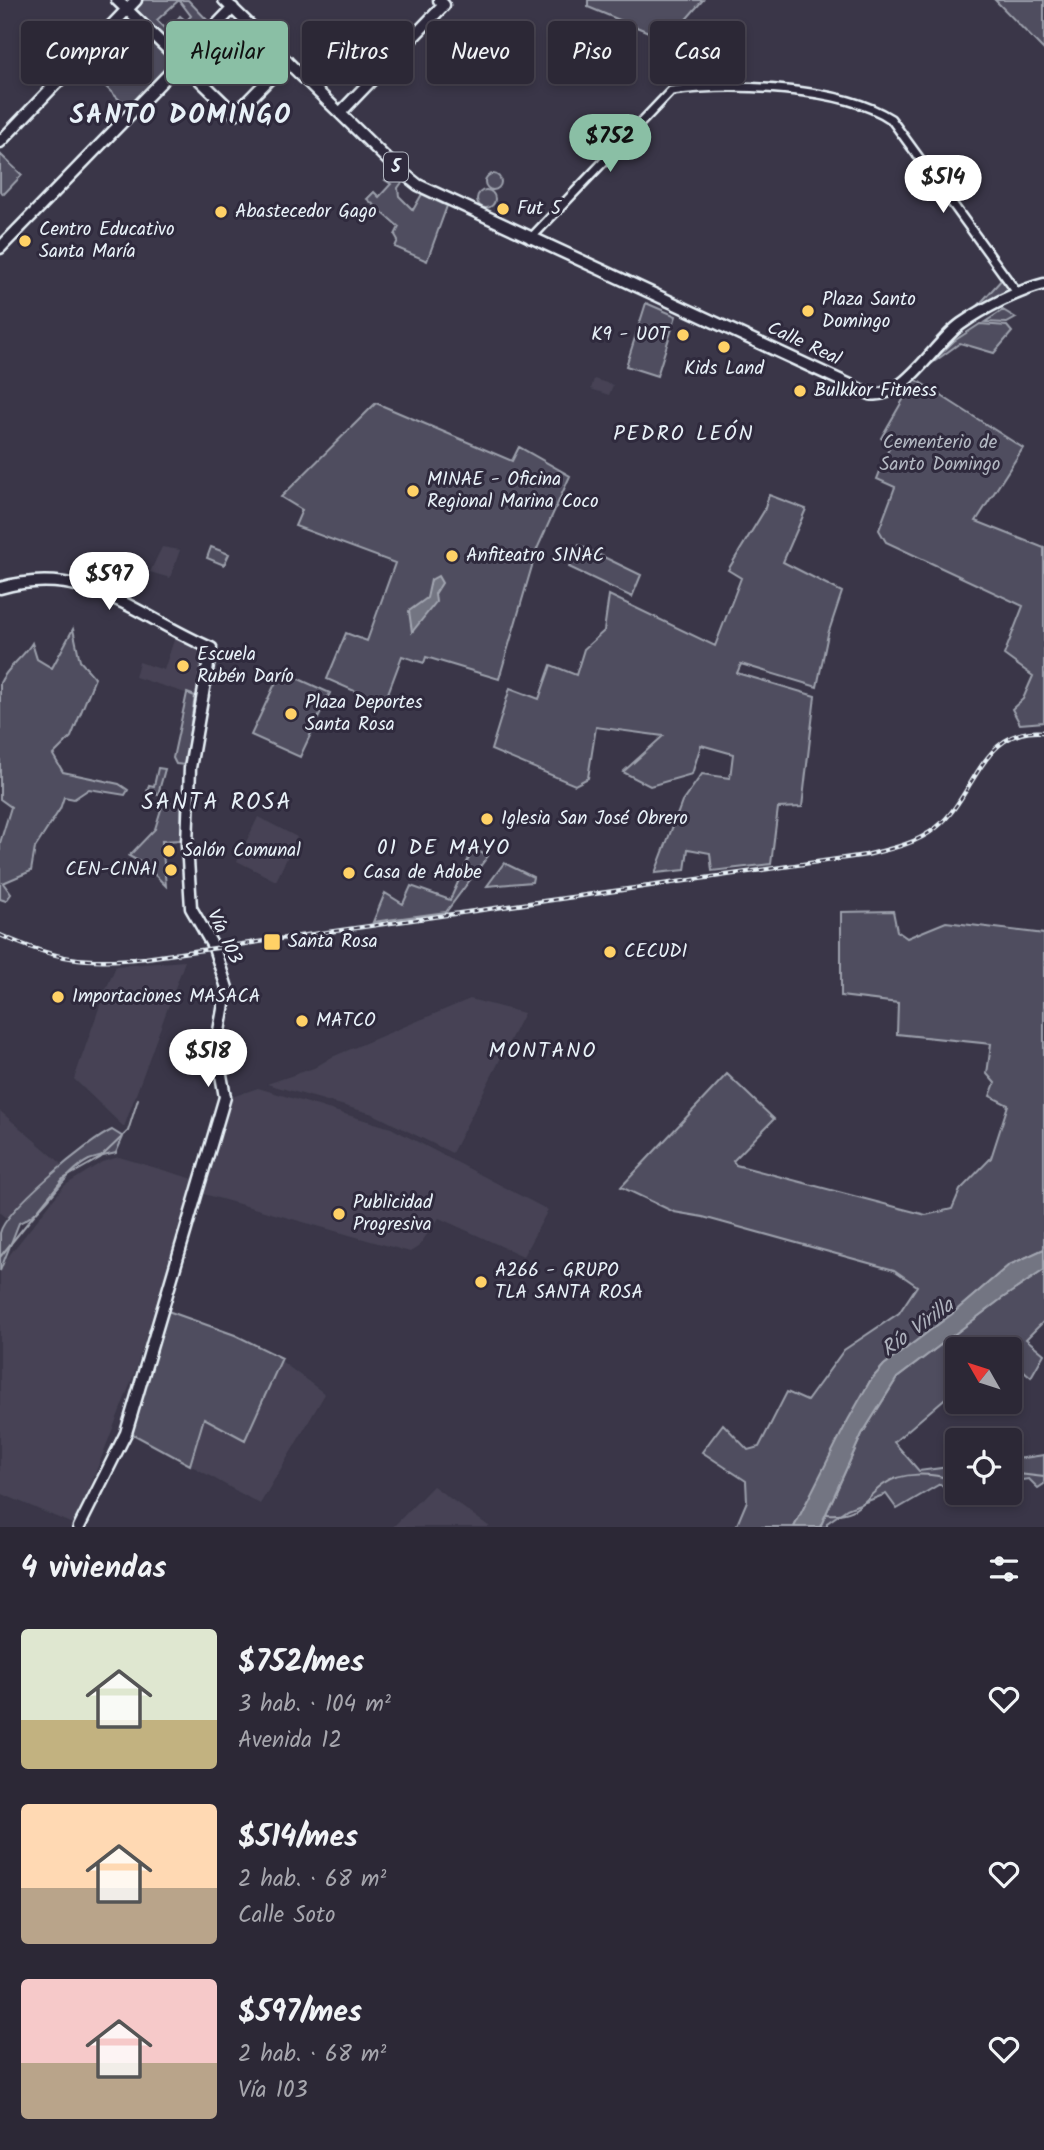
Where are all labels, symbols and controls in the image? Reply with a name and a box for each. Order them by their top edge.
chip: Comprar [21,21,152,84]
chip: Alquilar [166,21,288,84]
chip: Filtros [302,21,413,84]
chip: Nuevo [427,21,534,84]
chip: Piso [548,21,636,84]
chip: Casa [650,21,745,84]
district label: SANTO DOMINGO [70,95,292,137]
pin: $752 [569,114,651,174]
text: $752 [585,119,635,155]
road number: 5 [384,152,408,182]
pin: $514 [902,156,984,215]
text: $514 [921,160,965,196]
place label: Fut 5 [517,194,563,224]
place label: Abastecedor Gago [235,197,377,227]
marker: Fut 5 [495,201,511,217]
marker: Abastecedor Gago [213,204,229,220]
place label: Centro Educativo Santa María [39,215,175,267]
marker: Centro Educativo Santa María [17,233,33,249]
place label: Plaza Santo Domingo [822,285,916,337]
marker: Plaza Santo Domingo [800,303,816,319]
street label: Calle Real [762,314,846,374]
place label: K9 - UOT [591,320,671,350]
marker: K9 - UOT [675,327,691,343]
marker: Kids Land [716,339,732,355]
place label: Kids Land [684,354,764,384]
place label: Bulkkor Fitness [814,376,937,406]
marker: Bulkkor Fitness [792,383,808,399]
district label: PEDRO LEÓN [613,418,755,451]
park label: Cementerio de Santo Domingo [880,428,1000,480]
place label: MINAE - Oficina Regional Marina Coco [427,465,599,517]
marker: MINAE - Oficina Regional Marina Coco [405,483,421,499]
place label: Anfiteatro SINAC [466,541,604,571]
marker: Anfiteatro SINAC [444,548,460,564]
pin: $597 [68,552,150,612]
text: $597 [85,557,133,593]
place label: Escuela Rubén Darío [197,640,294,692]
marker: Escuela Rubén Darío [175,658,191,674]
place label: Plaza Deportes Santa Rosa [305,688,423,740]
marker: Plaza Deportes Santa Rosa [283,706,299,722]
district label: SANTA ROSA [141,785,293,821]
place label: Iglesia San José Obrero [501,804,688,834]
marker: Iglesia San José Obrero [479,811,495,827]
district label: 01 DE MAYO [377,832,511,865]
place label: Salón Comunal [183,836,301,866]
marker: Salón Comunal [161,843,177,859]
place label: CEN-CINAI [65,855,157,885]
place label: Casa de Adobe [363,858,482,888]
marker: CEN-CINAI [163,862,179,878]
marker: Casa de Adobe [341,865,357,881]
street label: Vía 103 [198,905,250,970]
place label: Santa Rosa [288,927,378,957]
marker: Santa Rosa [262,932,282,952]
place label: CECUDI [624,937,687,967]
marker: CECUDI [602,944,618,960]
place label: Importaciones MASACA [72,982,260,1012]
marker: Importaciones MASACA [50,989,66,1005]
place label: MATCO [316,1006,376,1036]
marker: MATCO [294,1013,310,1029]
pin: $518 [167,1030,249,1089]
text: $518 [185,1034,231,1070]
district label: MONTANO [489,1035,597,1068]
place label: Publicidad Progresiva [353,1188,433,1240]
marker: Publicidad Progresiva [331,1206,347,1222]
place label: A266 - GRUPO TLA SANTA ROSA [495,1256,643,1308]
marker: A266 - GRUPO TLA SANTA ROSA [473,1274,489,1290]
water label: Río Virilla [875,1289,962,1366]
north arrow [945,1337,1022,1414]
map controls [945,1337,1022,1505]
button: locate [945,1428,1022,1505]
text: 4 viviendas [21,1545,167,1593]
icon: filters [985,1550,1023,1588]
text: $752/mes [238,1639,364,1687]
icon: home [77,1657,161,1741]
icon: heart [985,1680,1023,1718]
text: 3 hab. · 104 m² [238,1687,391,1723]
text: Avenida 12 [238,1723,342,1759]
text: $514/mes [238,1814,358,1862]
icon: home [77,1832,161,1916]
icon: heart [985,1855,1023,1893]
text: 2 hab. · 68 m² [238,1862,386,1898]
text: Calle Soto [238,1898,335,1934]
text: $597/mes [238,1989,362,2037]
icon: home [77,2007,161,2091]
icon: heart [985,2030,1023,2068]
text: 2 hab. · 68 m² [238,2037,386,2073]
text: Vía 103 [238,2073,308,2109]

